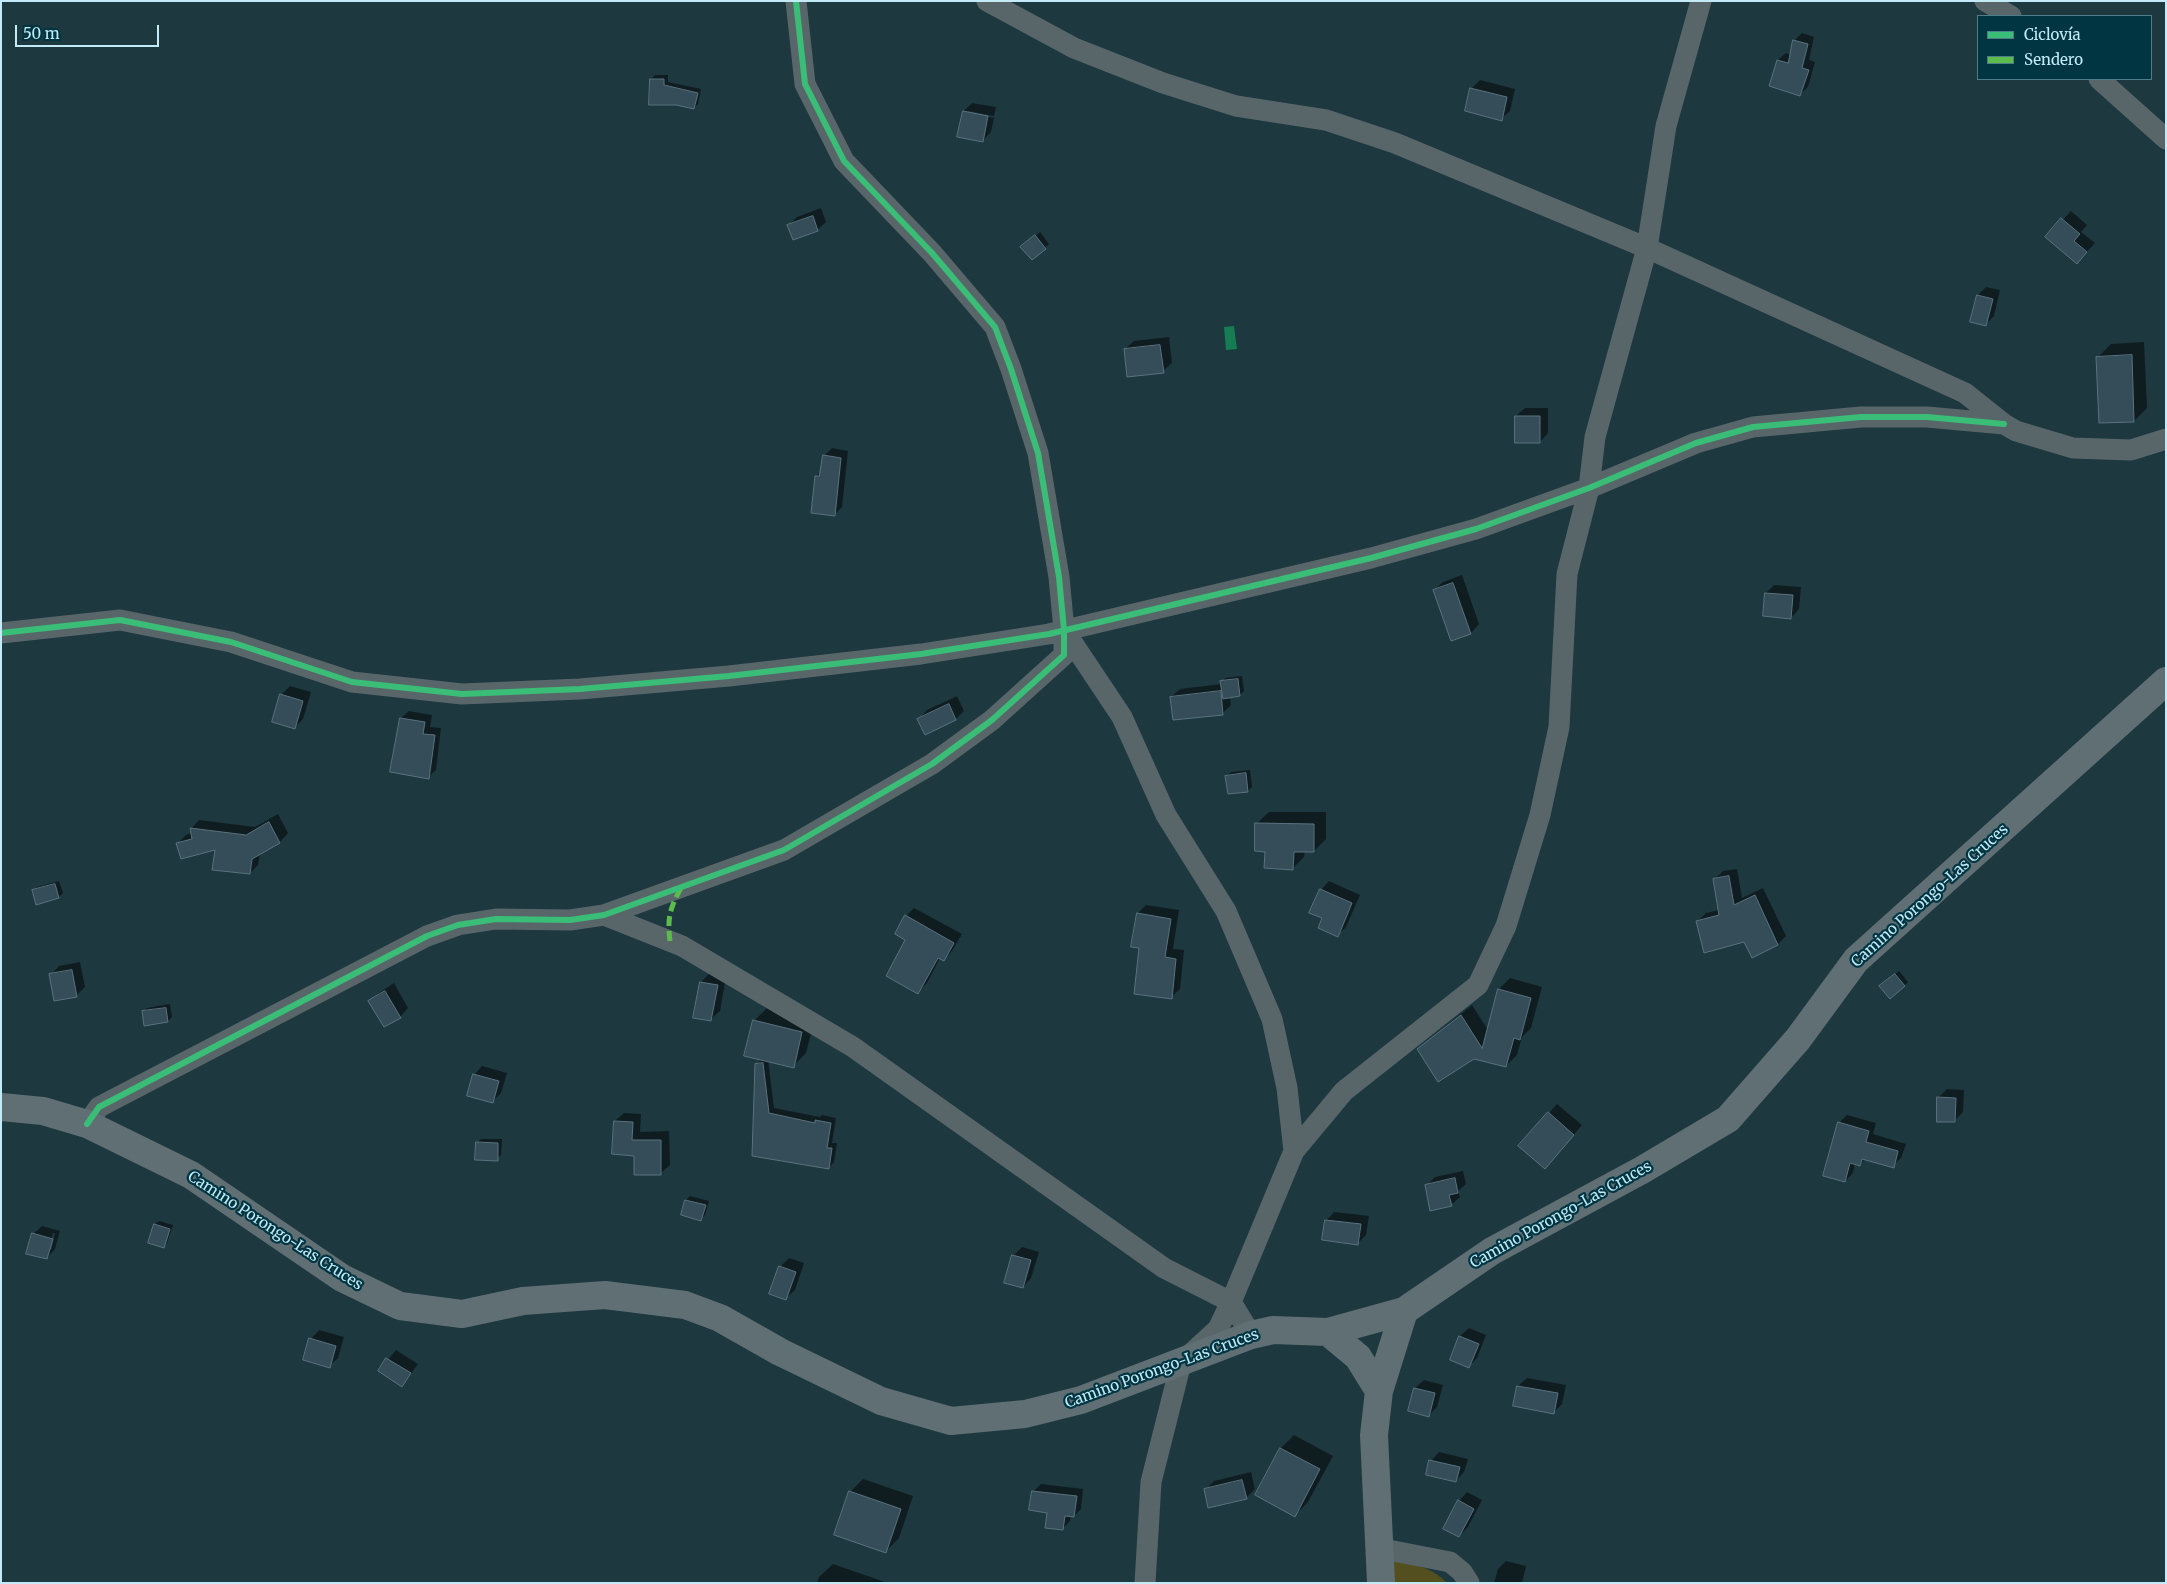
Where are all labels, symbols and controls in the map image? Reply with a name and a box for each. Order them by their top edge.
scale bar [18,15,161,47]
legend [1977,15,2152,80]
text: 50 m [23,24,60,43]
text: Ciclovía [2024,25,2081,44]
text: Sendero [2024,50,2083,69]
street label: Camino Porongo-Las Cruces [1848,821,2012,971]
street label: Camino Porongo-Las Cruces [1467,1157,1655,1273]
street label: Camino Porongo-Las Cruces [184,1168,366,1294]
street label: Camino Porongo-Las Cruces [1063,1326,1261,1412]

